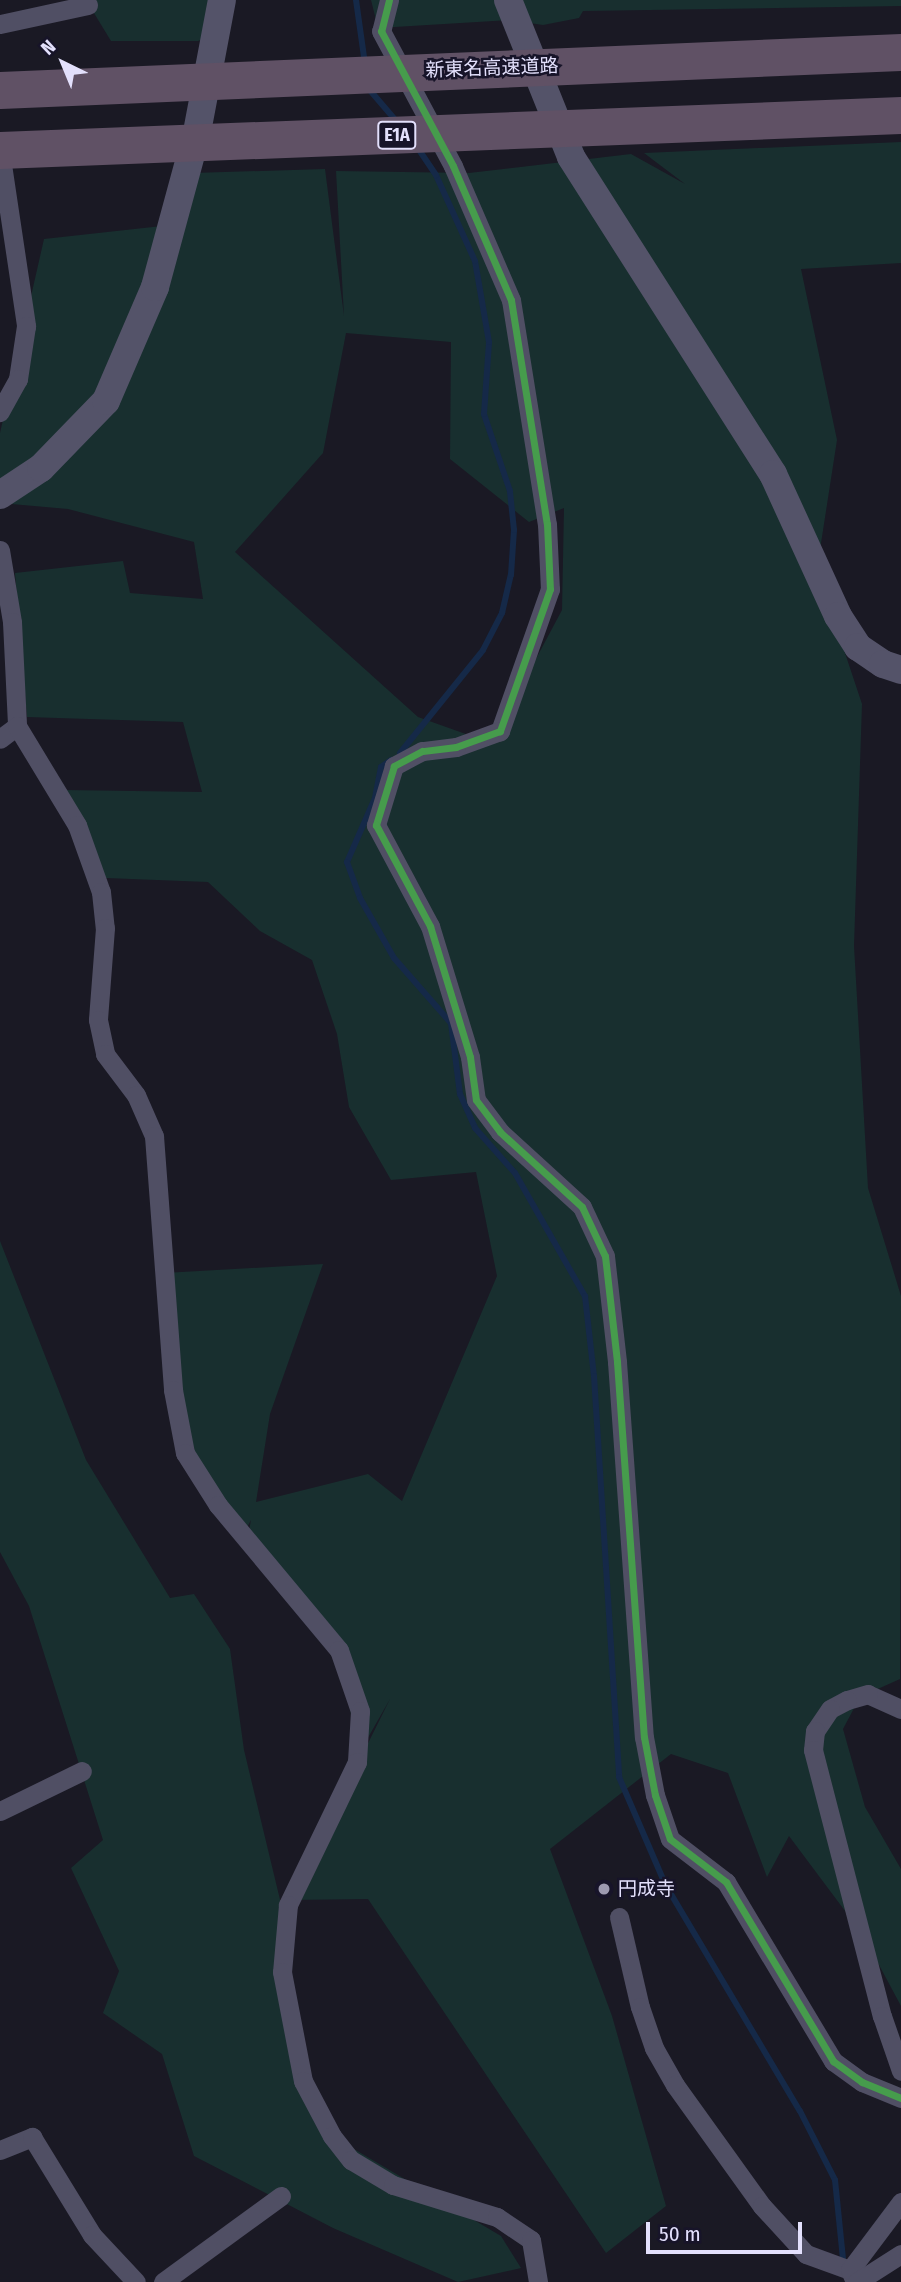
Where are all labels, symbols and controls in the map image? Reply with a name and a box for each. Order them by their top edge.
north arrow [28,28,98,98]
text: N [36,35,60,60]
street label: 新東名高速道路 [425,54,559,82]
road number: E1A [376,120,418,150]
place label: 円成寺 [618,1878,675,1900]
marker: 円成寺 [596,1881,612,1897]
scale bar [649,2208,805,2252]
text: 50 m [659,2221,701,2247]

